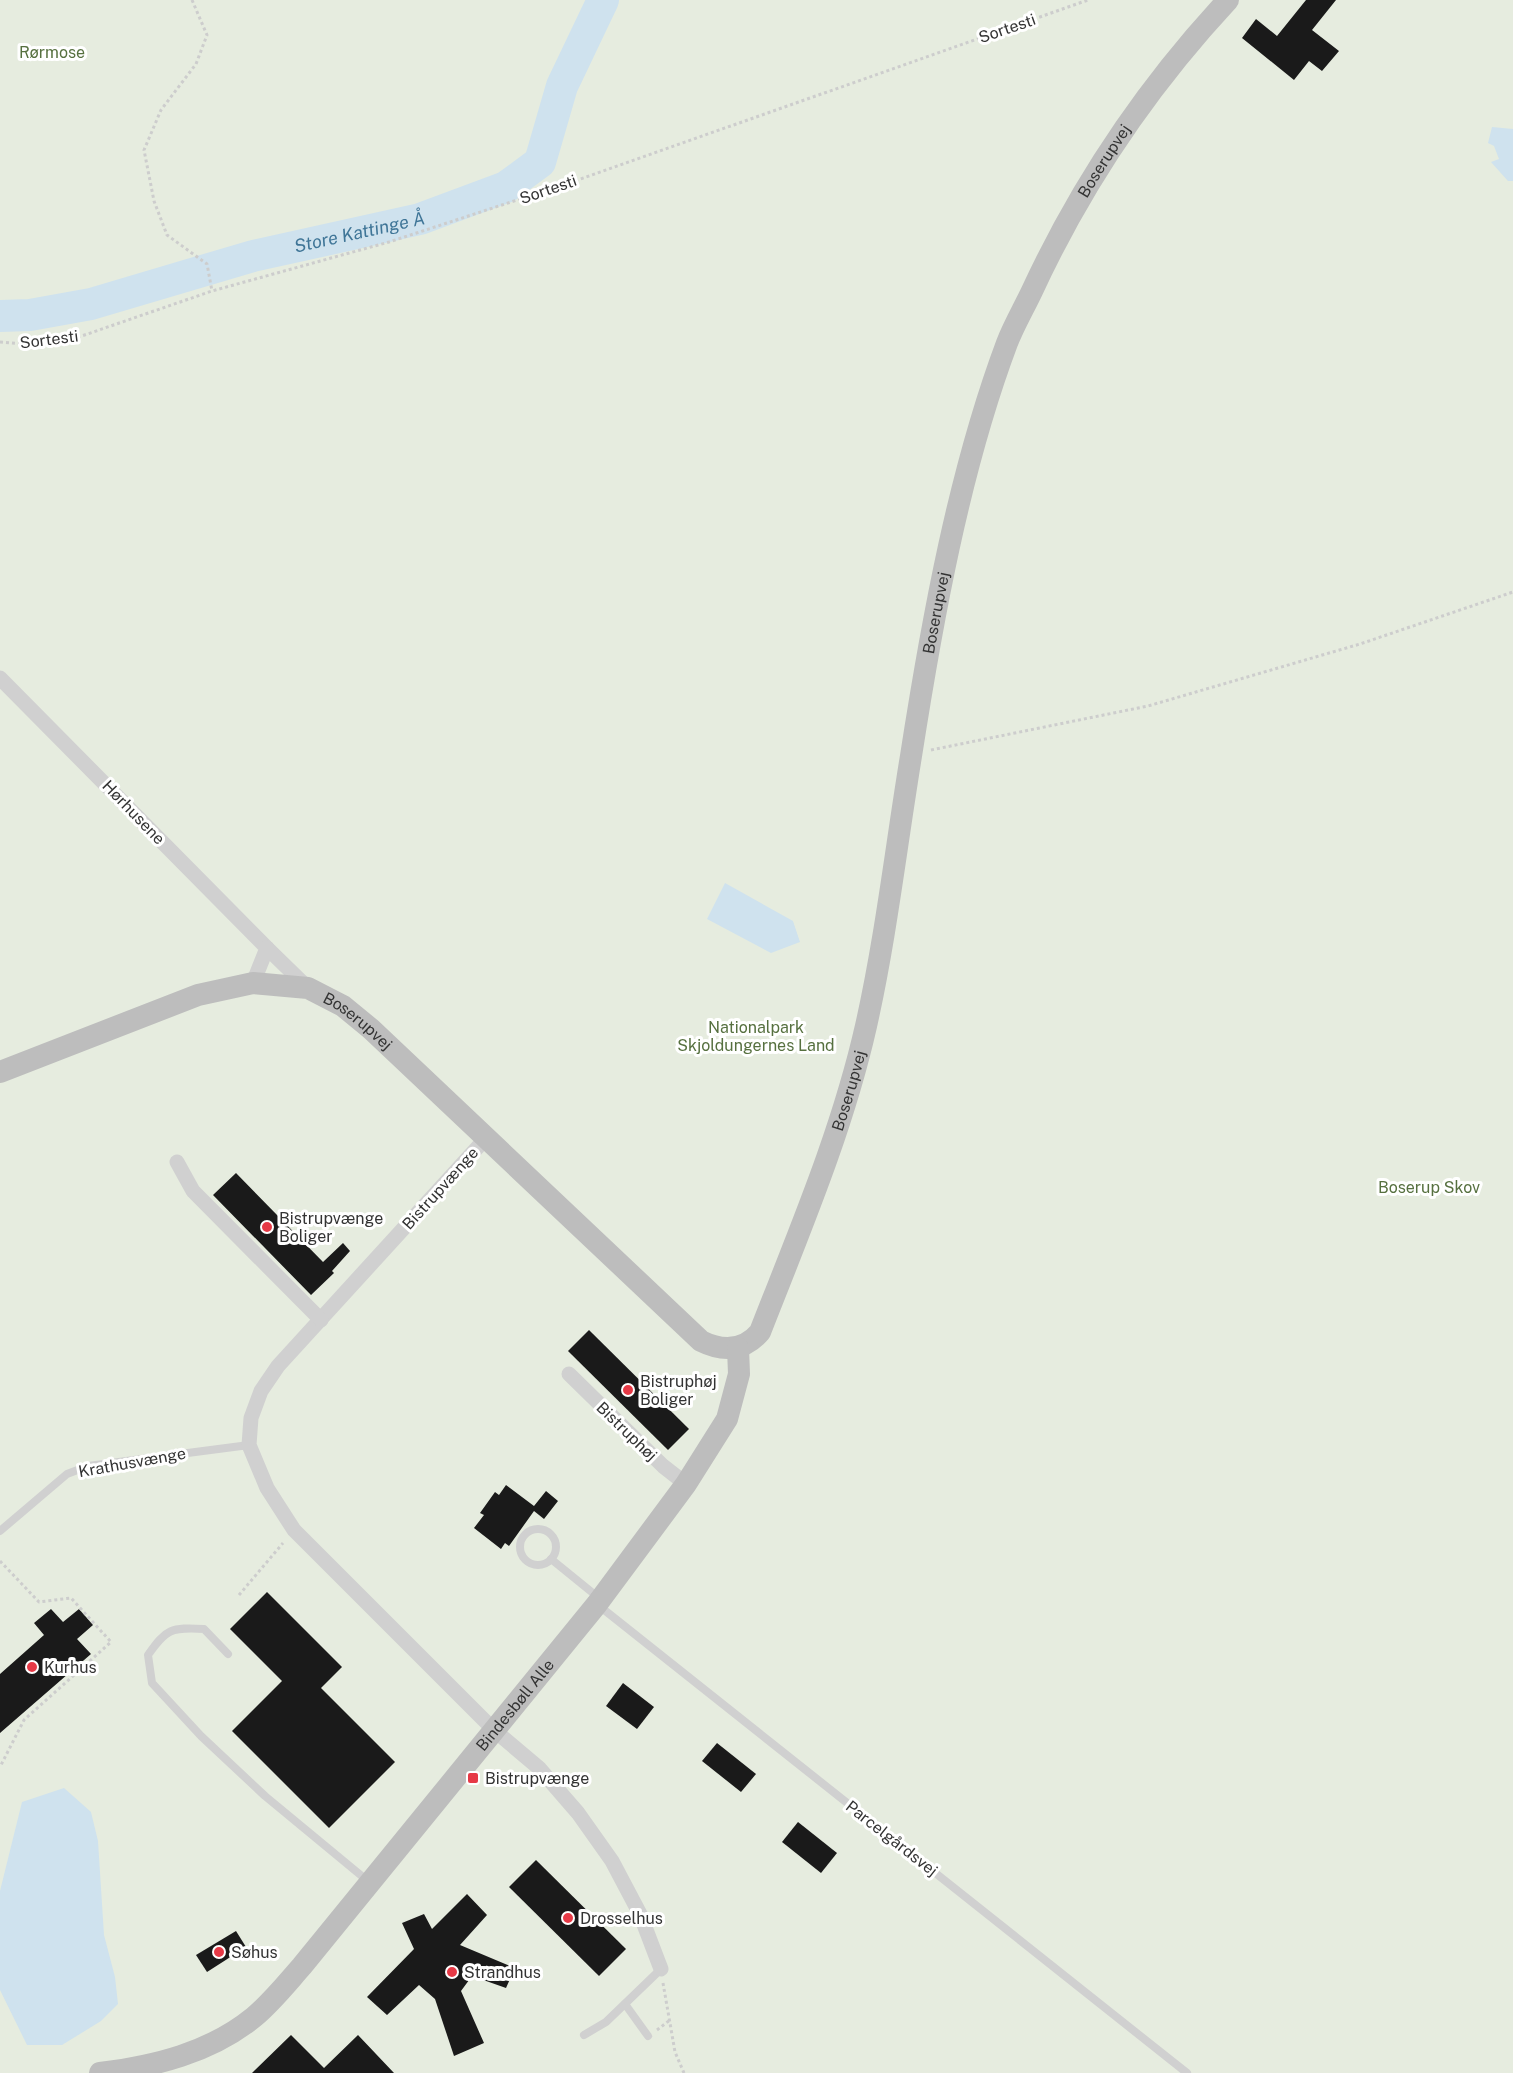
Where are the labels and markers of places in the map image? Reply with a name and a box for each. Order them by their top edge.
place label: Bistrupvænge Boliger [279,1209,383,1246]
marker: Bistrupvænge Boliger [260,1220,274,1234]
place label: Bistruphøj Boliger [640,1372,717,1409]
marker: Bistruphøj Boliger [621,1383,635,1397]
place label: Kurhus [44,1658,97,1677]
marker: Kurhus [25,1660,39,1674]
place label: Bistrupvænge [485,1769,589,1788]
marker: Bistrupvænge [466,1771,480,1785]
place label: Drosselhus [580,1909,663,1928]
marker: Drosselhus [561,1911,575,1925]
place label: Søhus [231,1943,278,1962]
marker: Søhus [212,1945,226,1959]
place label: Strandhus [464,1963,541,1982]
marker: Strandhus [445,1965,459,1979]

